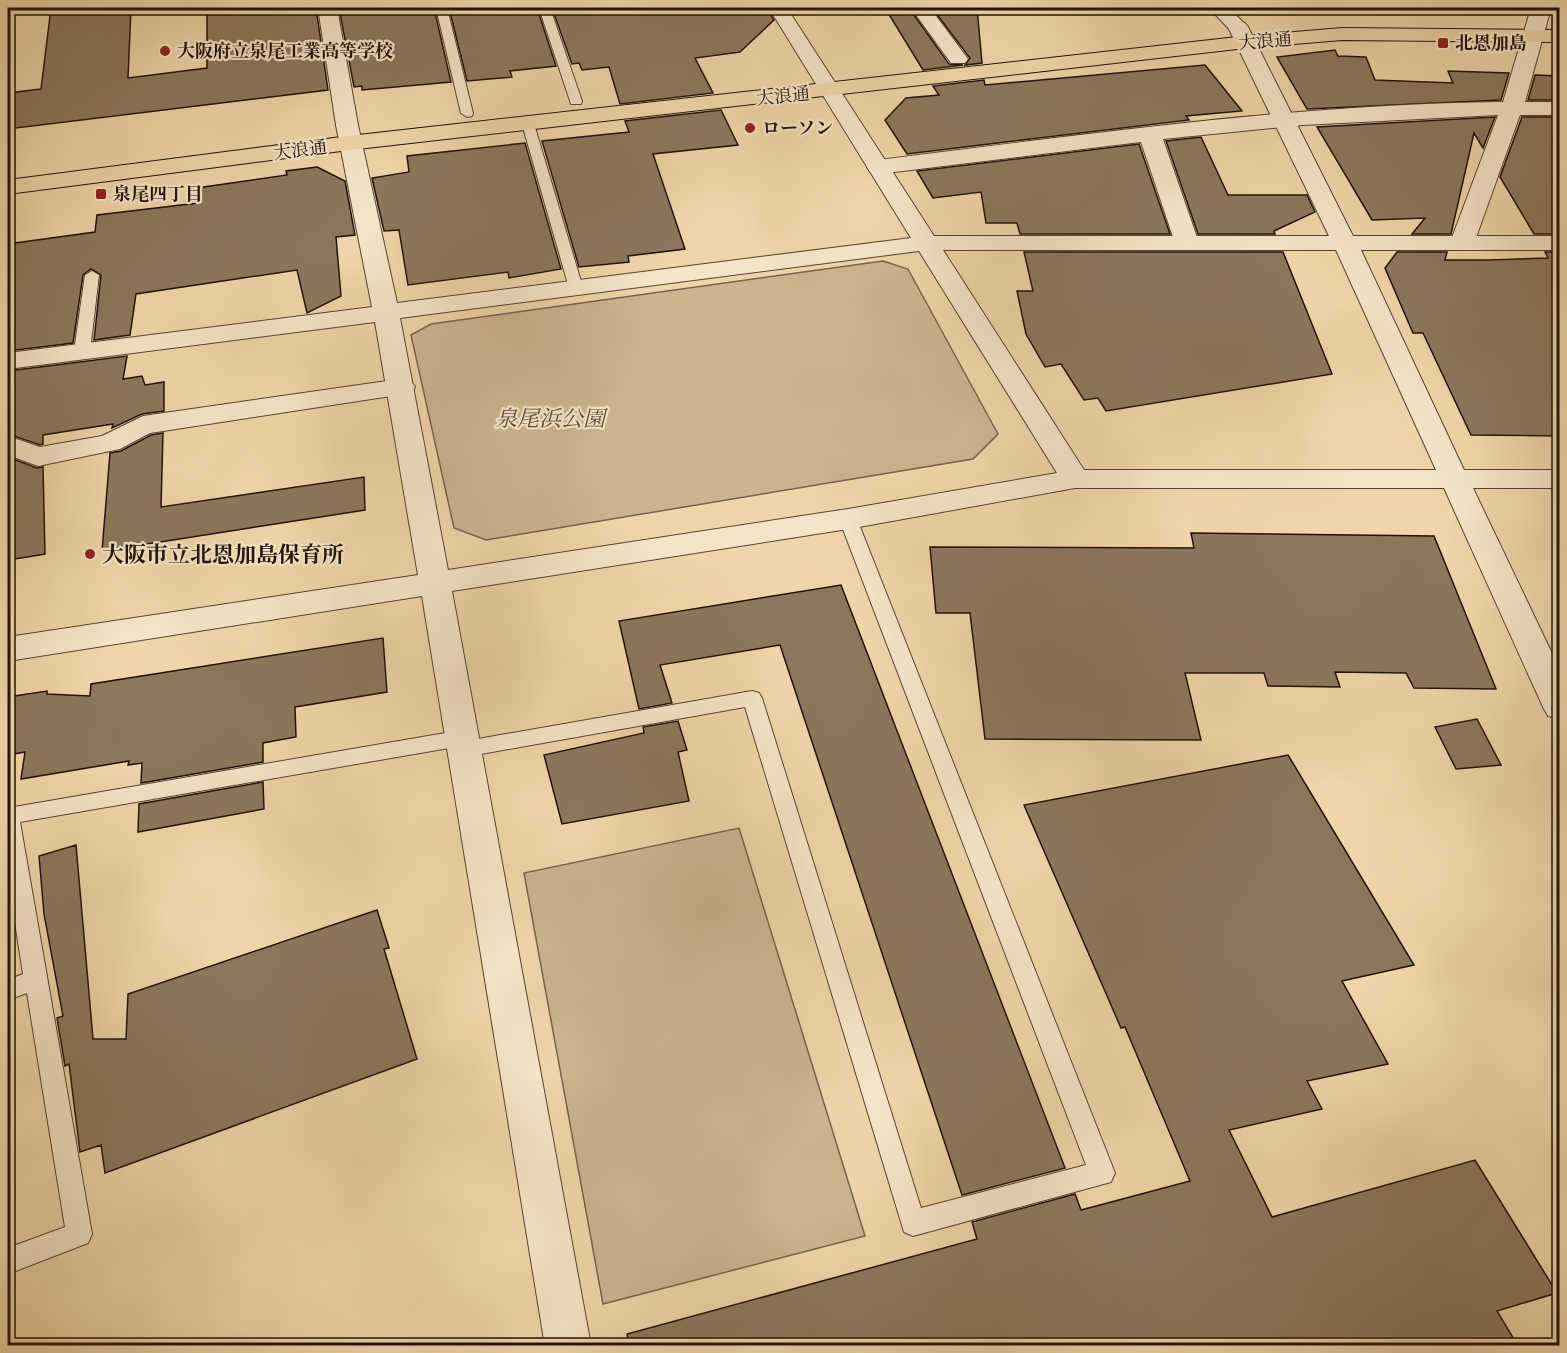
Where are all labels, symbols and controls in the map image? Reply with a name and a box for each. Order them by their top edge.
street label: 大浪通 [1237,28,1293,55]
place label: 北恩加島 [1455,32,1527,55]
marker: 北恩加島 [1436,36,1450,50]
place label: 大阪府立泉尾工業高等学校 [177,40,393,63]
marker: 大阪府立泉尾工業高等学校 [158,44,172,58]
street label: 大浪通 [755,82,811,111]
place label: ローソン [762,117,833,140]
marker: ローソン [743,121,757,135]
street label: 大浪通 [272,136,328,165]
place label: 泉尾四丁目 [113,183,203,206]
marker: 泉尾四丁目 [94,187,108,201]
park label: 泉尾浜公園 [495,406,608,433]
place label: 大阪市立北恩加島保育所 [102,542,344,569]
marker: 大阪市立北恩加島保育所 [83,547,97,561]

